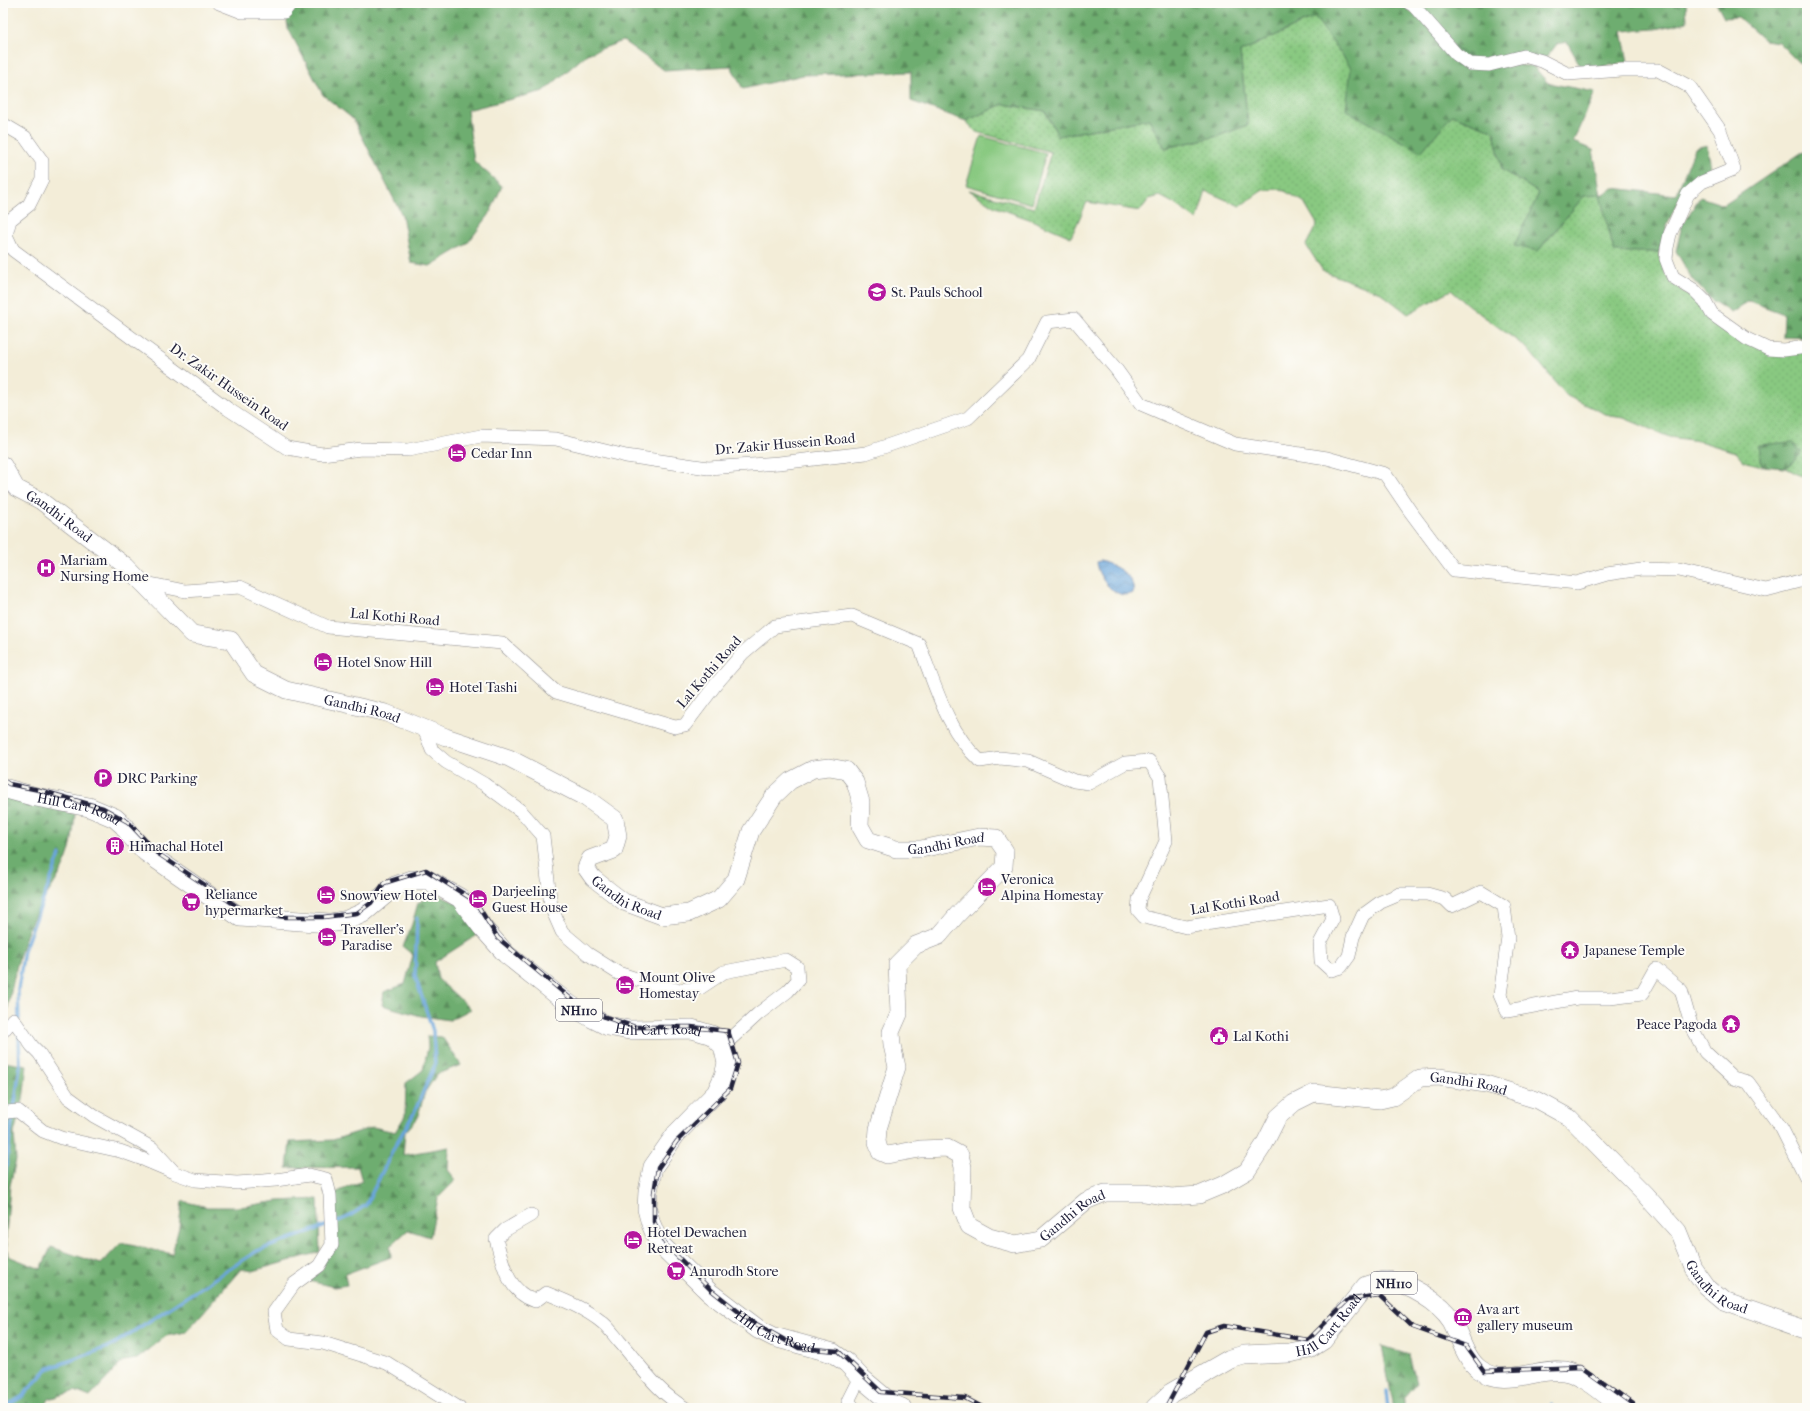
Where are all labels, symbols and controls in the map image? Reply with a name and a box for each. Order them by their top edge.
school or university icon: St. Pauls School [866,281,888,303]
place label: St. Pauls School [891,284,983,301]
street label: Dr. Zakir Hussein Road [166,340,292,435]
street label: Dr. Zakir Hussein Road [714,429,856,459]
hotel icon: Cedar Inn [446,442,468,464]
place label: Cedar Inn [471,445,532,462]
street label: Gandhi Road [23,486,96,546]
place label: Mariam Nursing Home [60,552,149,585]
hospital icon: Mariam Nursing Home [35,557,57,579]
street label: Lal Kothi Road [349,605,441,629]
street label: Lal Kothi Road [673,632,745,712]
hotel icon: Hotel Snow Hill [312,651,334,673]
place label: Hotel Snow Hill [337,654,432,671]
hotel icon: Hotel Tashi [424,676,446,698]
place label: Hotel Tashi [449,679,518,696]
street label: Gandhi Road [322,691,403,727]
parking icon: DRC Parking [92,767,114,789]
place label: DRC Parking [117,770,198,787]
street label: Hill Cart Road [36,789,126,829]
street label: Gandhi Road [907,828,985,858]
building icon: Himachal Hotel [104,835,126,857]
place label: Himachal Hotel [129,838,223,855]
place label: Veronica Alpina Homestay [1000,871,1104,904]
street label: Gandhi Road [588,872,664,924]
hotel icon: Veronica Alpina Homestay [976,876,998,898]
place label: Darjeeling Guest House [492,883,568,916]
hotel icon: Snowview Hotel [315,884,337,906]
place label: Reliance hypermarket [205,886,283,919]
place label: Snowview Hotel [340,887,438,904]
hotel icon: Darjeeling Guest House [467,888,489,910]
street label: Lal Kothi Road [1189,888,1281,918]
supermarket icon: Reliance hypermarket [180,891,202,913]
place label: Traveller's Paradise [341,921,404,954]
hotel icon: Traveller's Paradise [316,926,338,948]
temple icon: Japanese Temple [1559,939,1581,961]
place label: Japanese Temple [1583,942,1685,959]
place label: Mount Olive Homestay [639,969,715,1002]
hotel icon: Mount Olive Homestay [614,974,636,996]
road number: NH110 [556,999,602,1021]
temple icon: Peace Pagoda [1720,1013,1742,1035]
place label: Peace Pagoda [1636,1016,1718,1033]
street label: Hill Cart Road [613,1019,704,1040]
public building icon: Lal Kothi [1208,1025,1230,1047]
place label: Lal Kothi [1233,1028,1289,1045]
street label: Gandhi Road [1429,1068,1510,1099]
street label: Gandhi Road [1036,1185,1108,1245]
place label: Hotel Dewachen Retreat [647,1224,747,1257]
hotel icon: Hotel Dewachen Retreat [622,1229,644,1251]
street label: Gandhi Road [1682,1257,1751,1317]
supermarket icon: Anurodh Store [665,1260,687,1282]
place label: Anurodh Store [689,1263,779,1280]
road number: NH110 [1371,1272,1417,1294]
street label: Hill Cart Road [1294,1290,1365,1360]
place label: Ava art gallery museum [1476,1301,1573,1334]
street label: Hill Cart Road [731,1306,818,1356]
museum icon: Ava art gallery museum [1452,1306,1474,1328]

